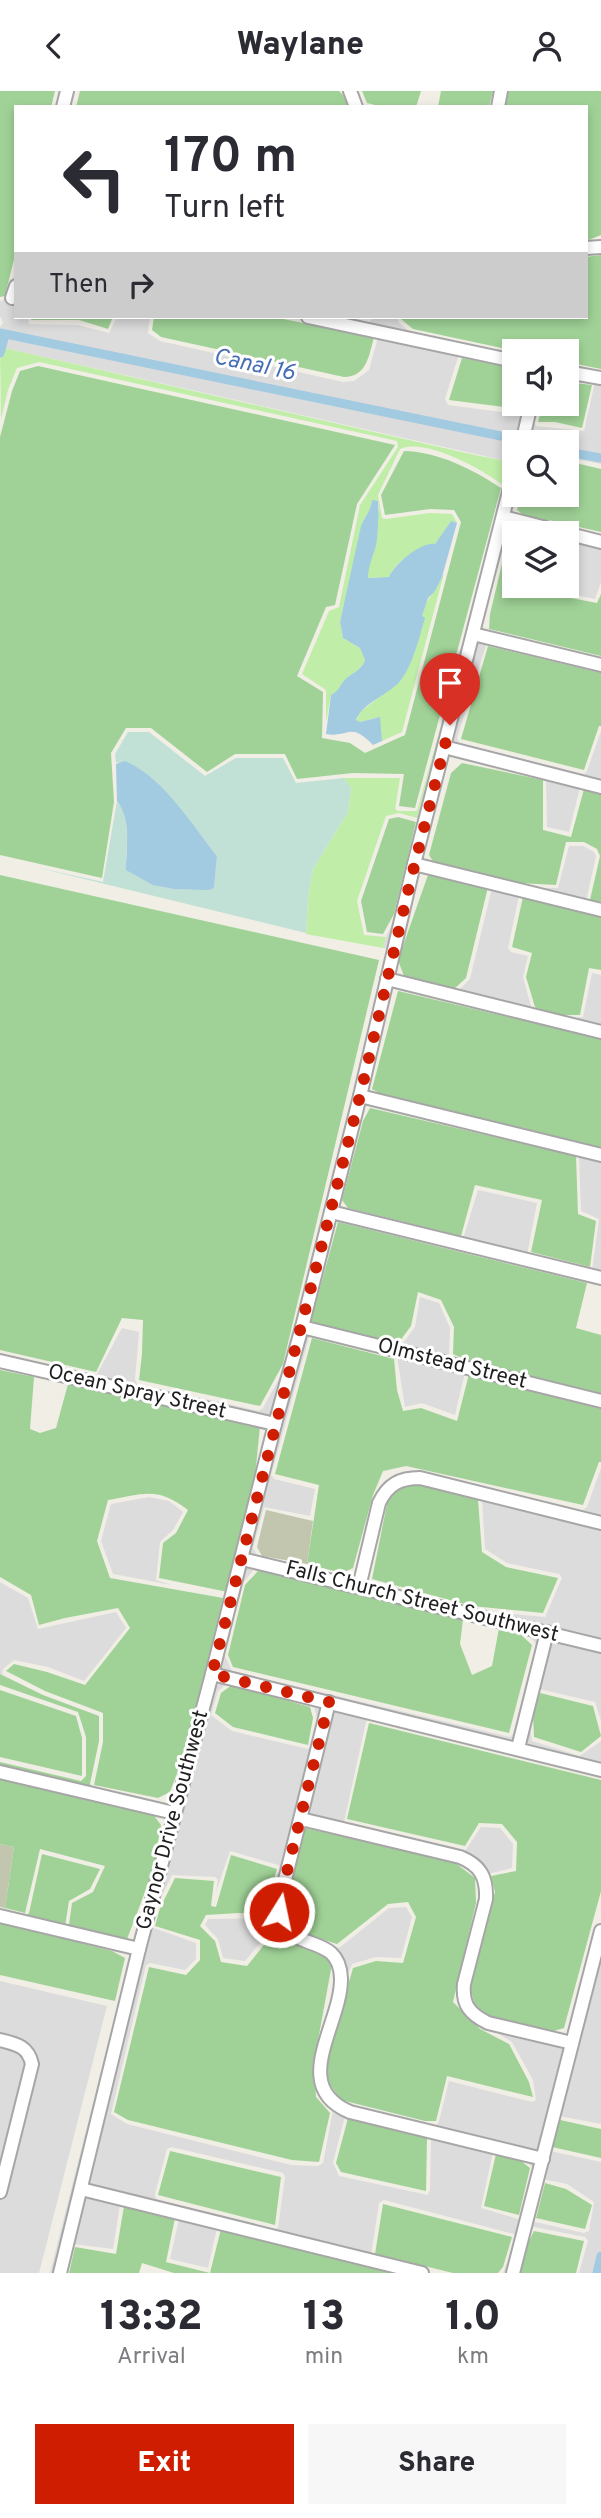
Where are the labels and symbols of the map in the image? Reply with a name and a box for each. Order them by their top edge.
water label: Canal 16 [211,343,297,389]
pin [420,653,480,725]
street label: Olmstead Street [374,1332,530,1396]
street label: Ocean Spray Street [45,1358,229,1426]
street label: Falls Church Street Southwest [283,1555,561,1649]
street label: Gaynor Drive Southwest [131,1707,215,1933]
position arrow [242,1875,316,1949]

